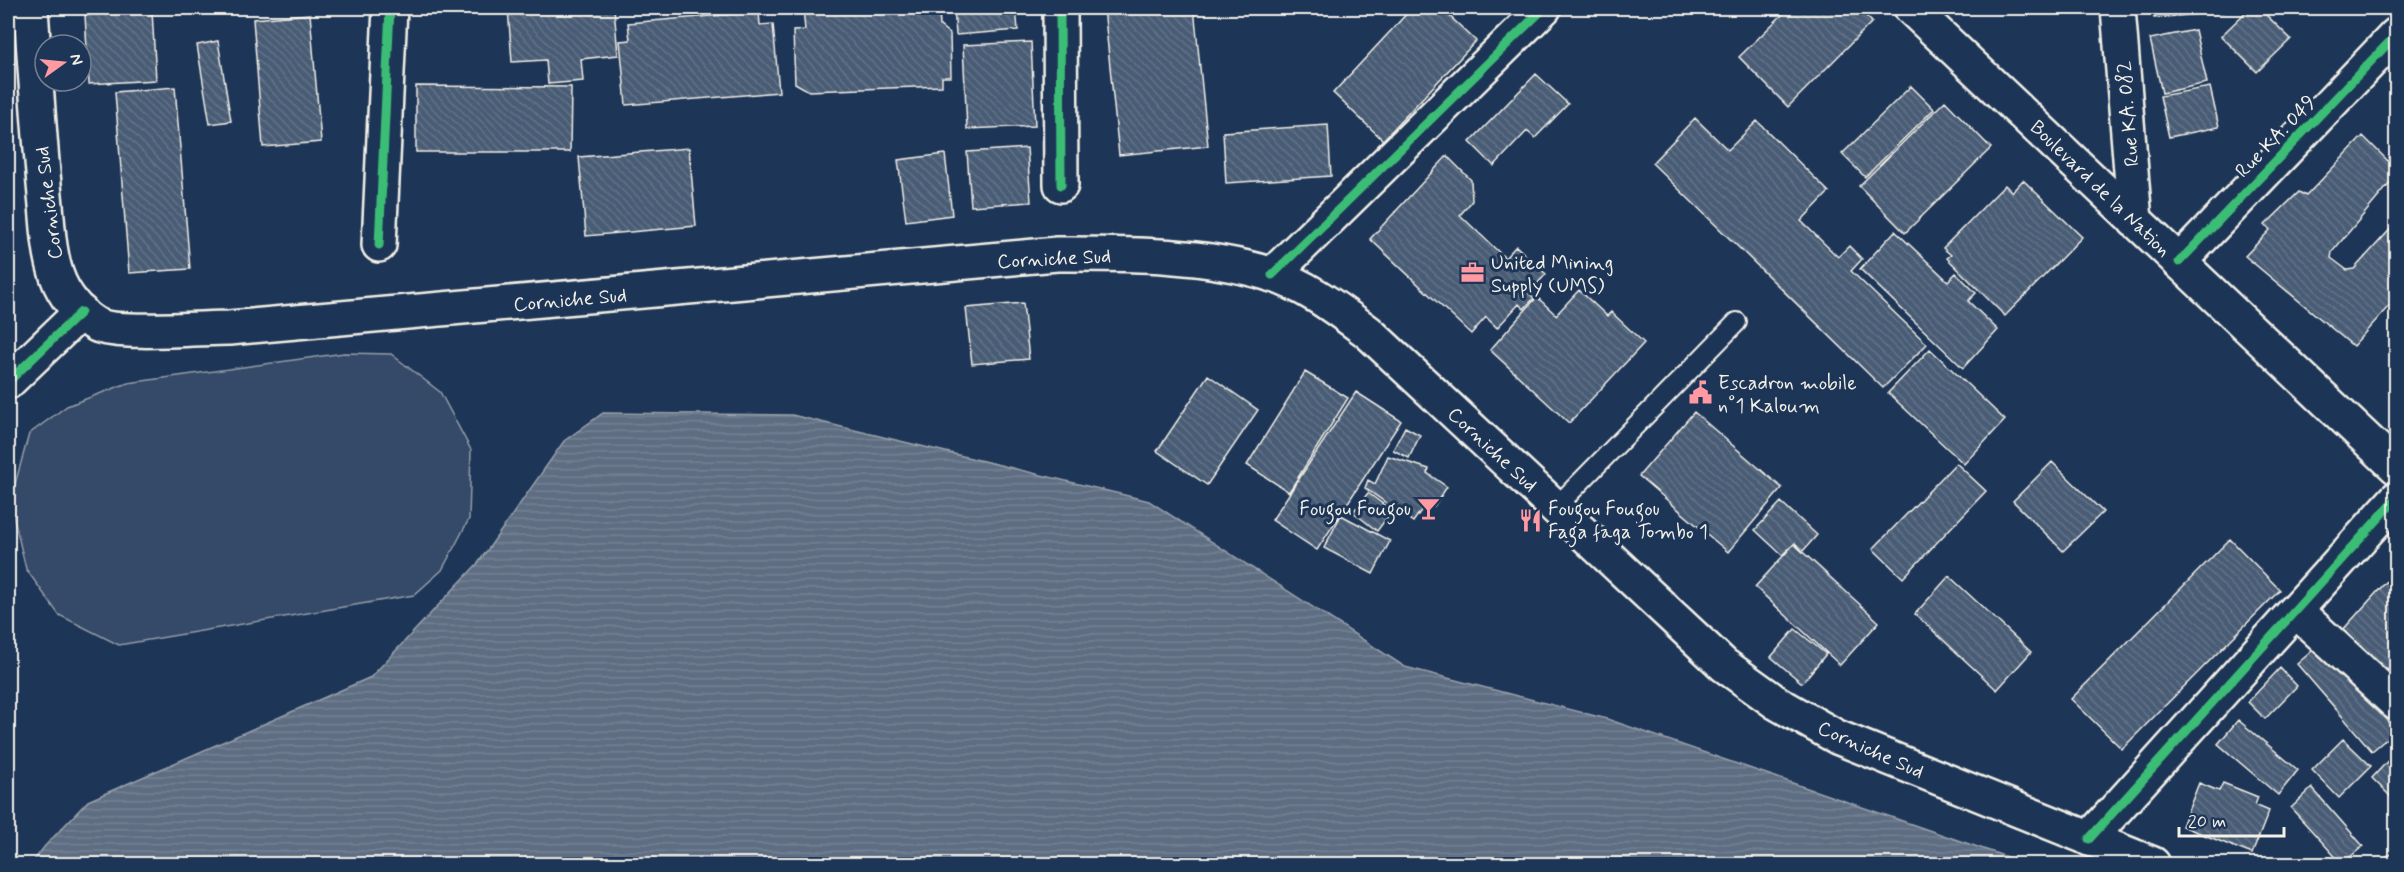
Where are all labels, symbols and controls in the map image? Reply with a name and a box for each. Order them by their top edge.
north arrow [33,33,93,93]
text: N [65,52,88,67]
street label: Rue KA. 082 [2110,60,2147,168]
street label: Rue KA. 049 [2230,90,2322,184]
street label: Boulevard de la Nation [2023,115,2176,264]
street label: Corniche Sud [29,145,70,261]
street label: Corniche Sud [997,243,1112,276]
place label: United Mining Supply (UMS) [1491,250,1613,300]
office icon: United Mining Supply (UMS) [1460,260,1486,286]
street label: Corniche Sud [512,282,628,319]
place label: Escadron mobile n°1 Kaloum [1718,370,1857,420]
public building icon: Escadron mobile n°1 Kaloum [1687,380,1713,406]
street label: Corniche Sud [1441,401,1543,499]
bar icon: Fougou Fougou [1416,495,1442,521]
place label: Fougou Fougou [1299,496,1411,525]
place label: Fougou Fougou Faga faga Tombo 1 [1548,496,1708,548]
restaurant icon: Fougou Fougou Faga faga Tombo 1 [1517,507,1543,533]
street label: Corniche Sud [1813,715,1928,786]
scale bar [2179,800,2284,838]
text: 20 m [2188,810,2226,834]

